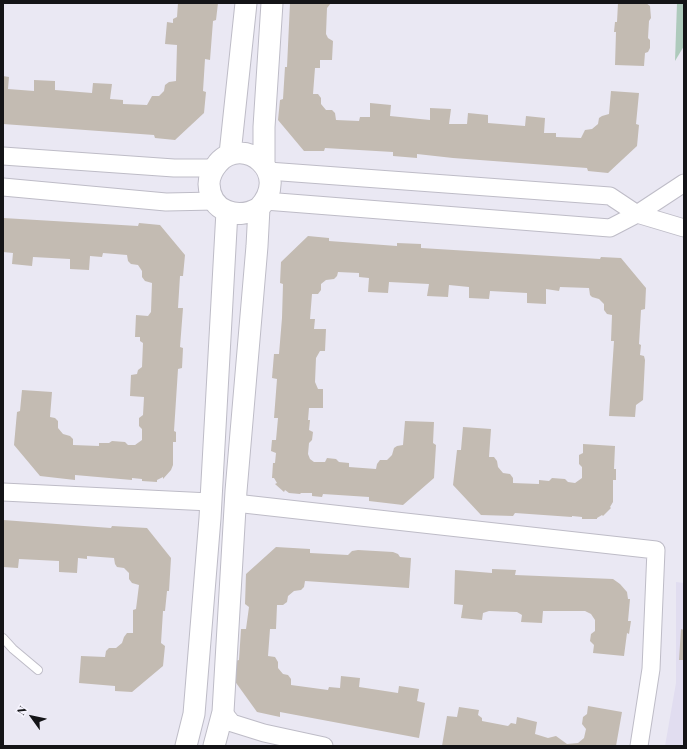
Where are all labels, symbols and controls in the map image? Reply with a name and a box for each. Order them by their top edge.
north arrow [12,697,52,737]
text: N [13,703,30,718]

